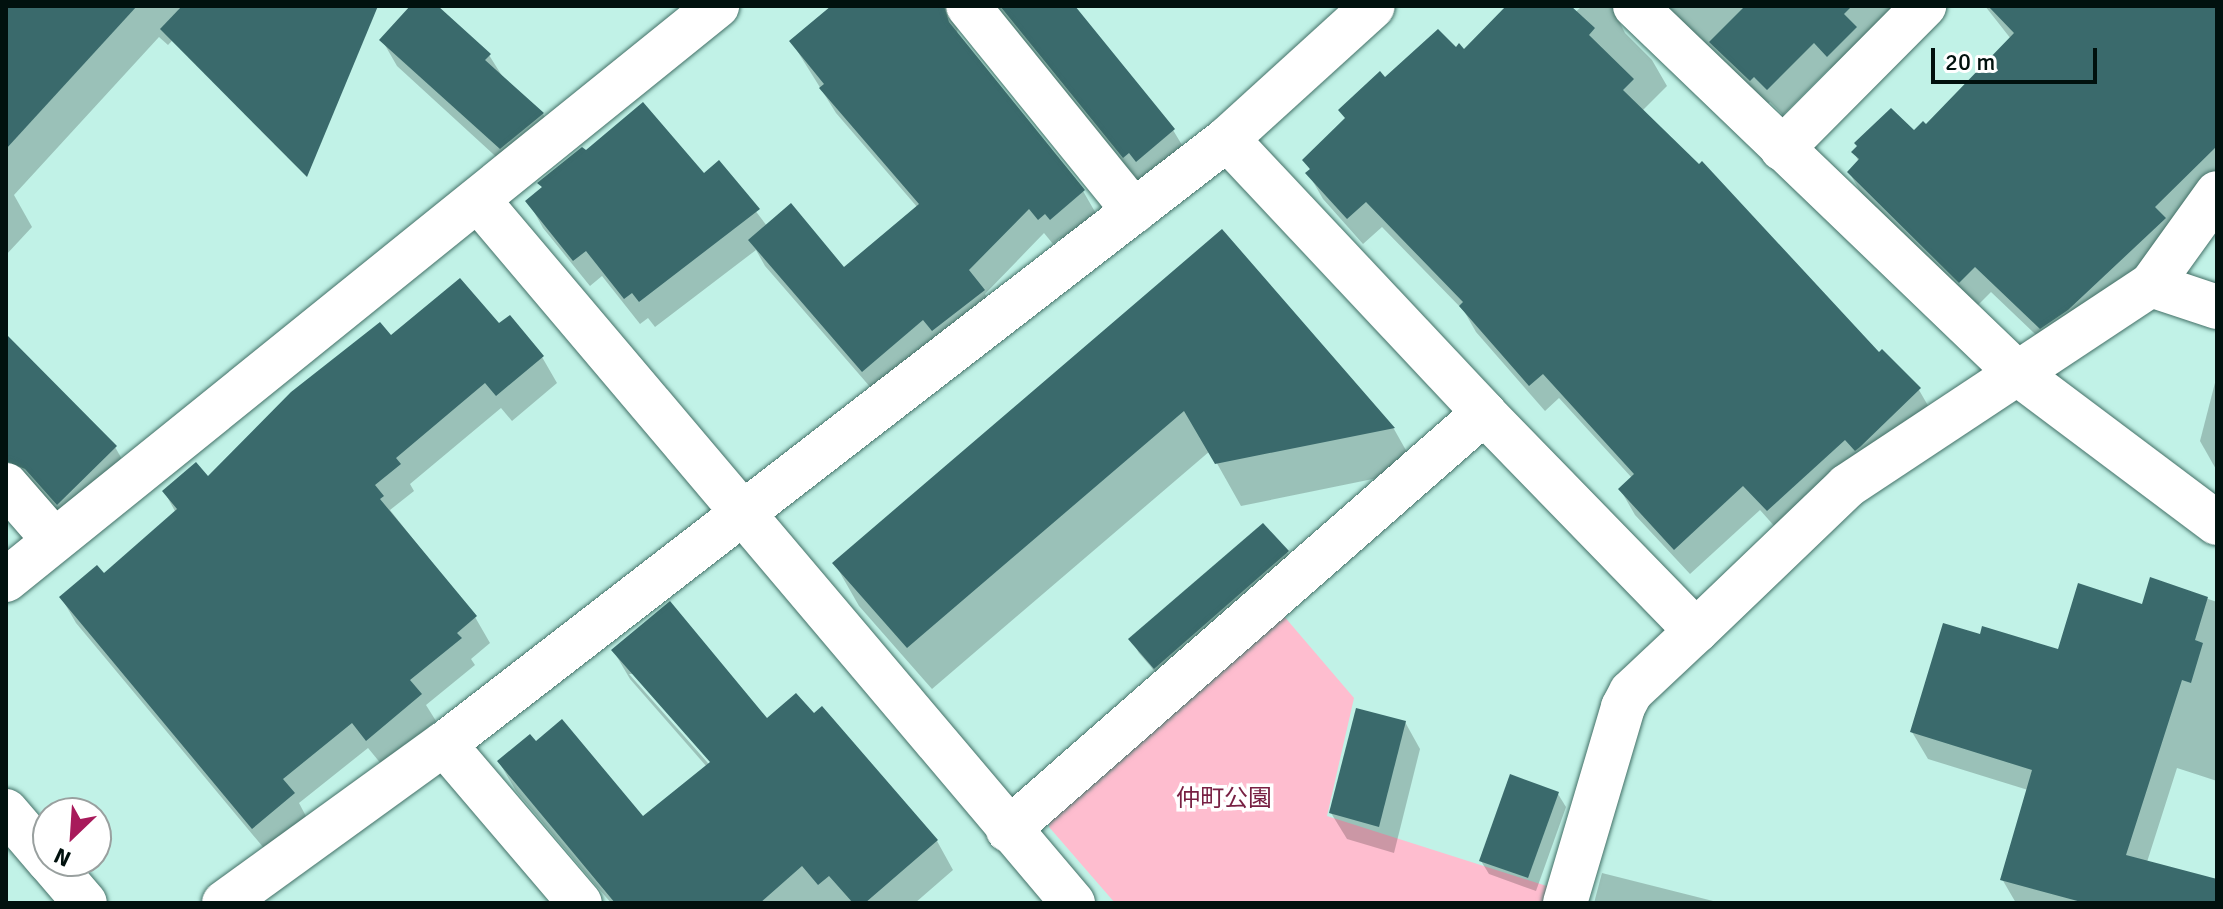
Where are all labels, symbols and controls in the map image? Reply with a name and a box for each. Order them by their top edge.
scale bar [1935,32,2101,82]
text: 20 m [1945,47,1995,77]
park label: 仲町公園 [1176,785,1272,813]
north arrow [32,797,112,877]
text: N [50,842,75,873]

